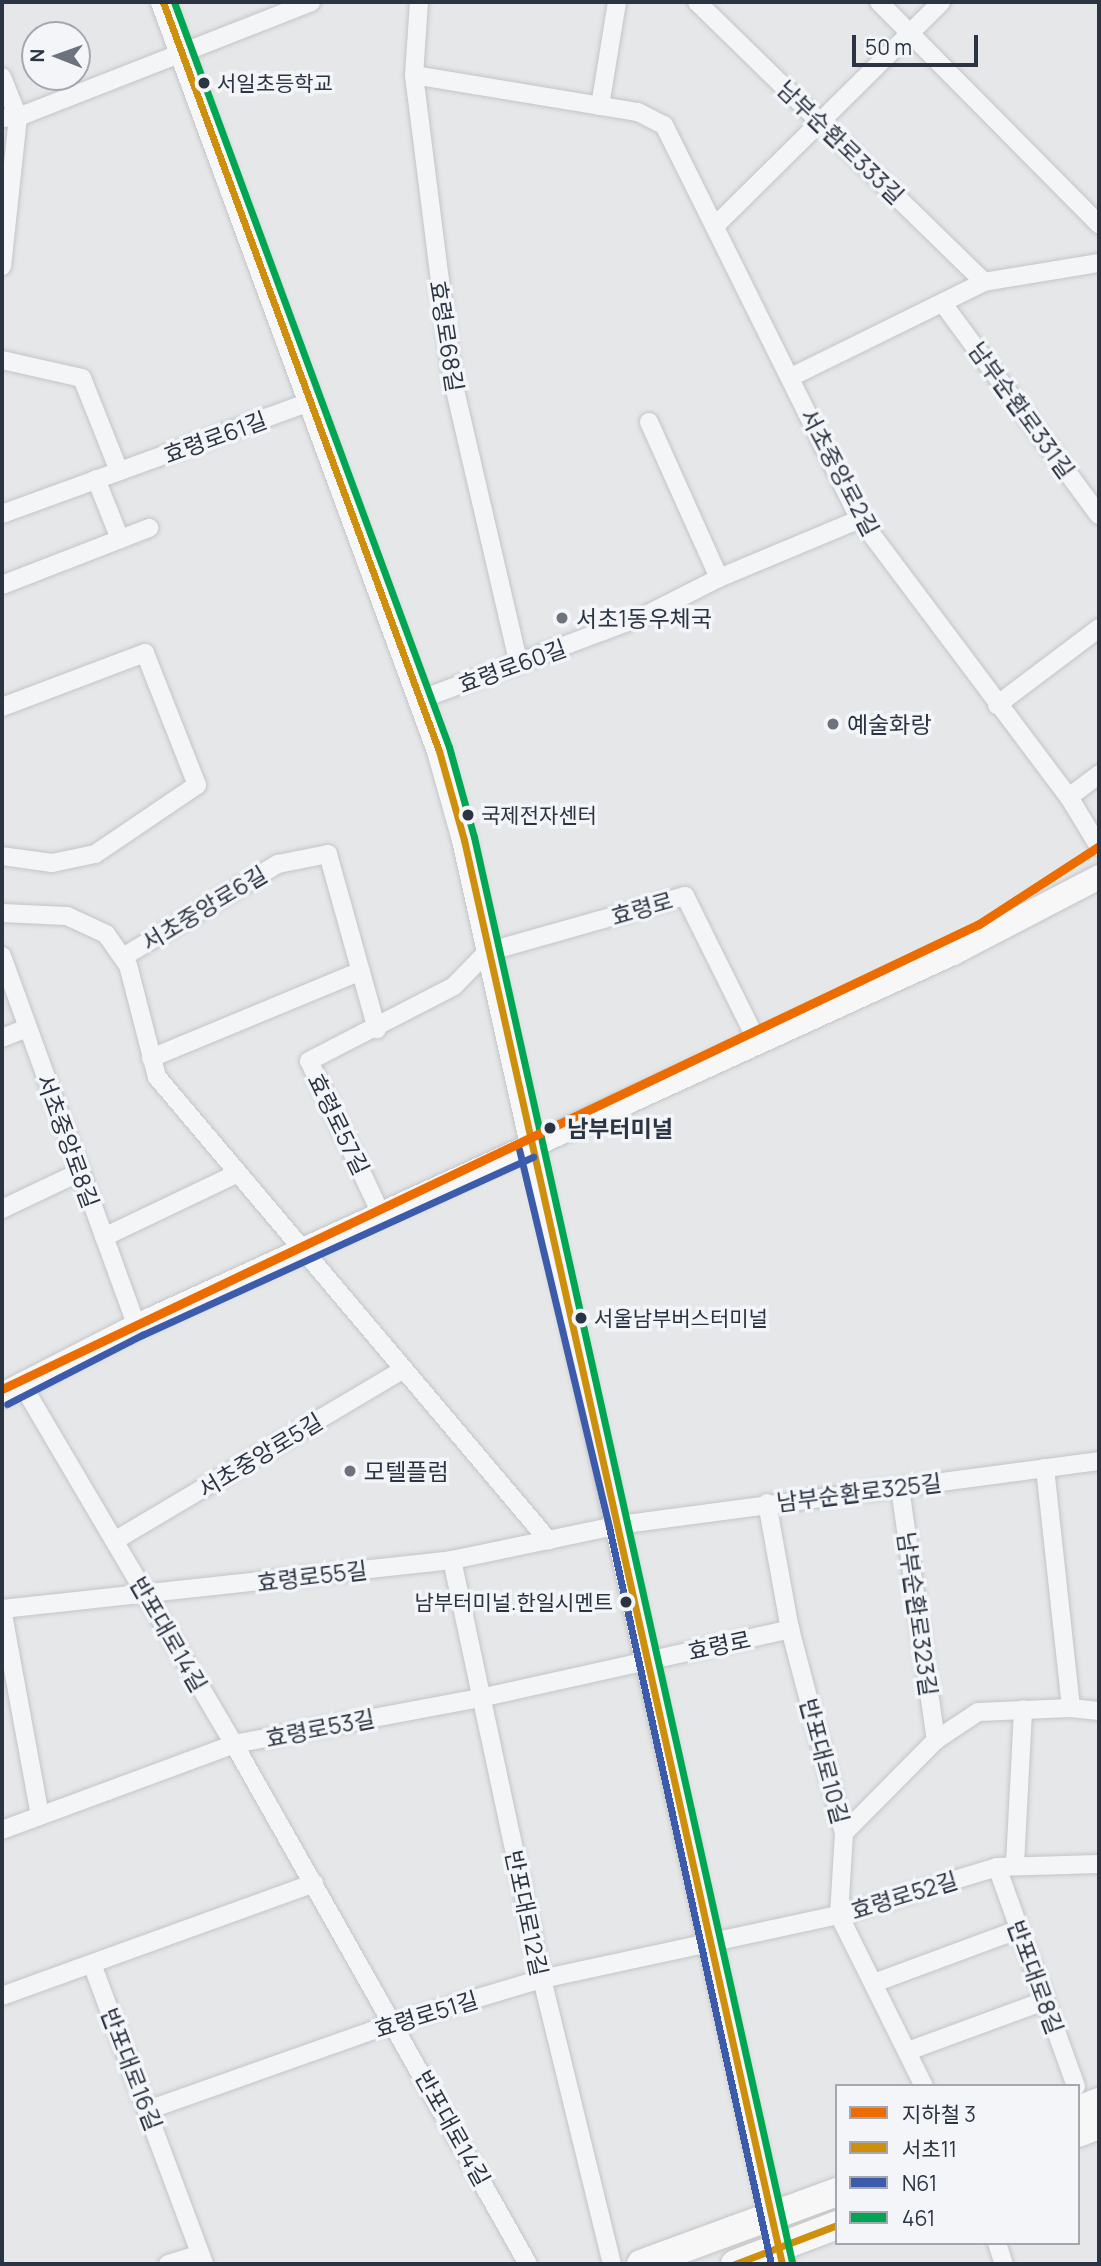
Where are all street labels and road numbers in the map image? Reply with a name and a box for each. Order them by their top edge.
street label: 남부순환로333길 [772,75,910,209]
street label: 효령로68길 [425,278,469,394]
street label: 남부순환로331길 [963,337,1081,483]
street label: 서초중앙로2길 [795,404,885,540]
street label: 효령로61길 [160,406,270,468]
street label: 효령로60길 [454,634,570,698]
street label: 서초중앙로6길 [136,860,272,956]
street label: 효령로 [608,886,676,930]
street label: 효령로57길 [303,1069,375,1179]
street label: 서초중앙로8길 [31,1070,105,1212]
street label: 서초중앙로5길 [193,1407,327,1503]
street label: 남부순환로325길 [775,1468,943,1516]
street label: 남부순환로323길 [893,1530,943,1698]
street label: 효령로55길 [255,1556,369,1596]
street label: 반포대로14길 [125,1572,213,1696]
street label: 효령로 [685,1625,753,1665]
street label: 반포대로10길 [795,1695,855,1827]
street label: 효령로53길 [263,1704,377,1752]
street label: 반포대로12길 [500,1848,554,1978]
street label: 효령로52길 [847,1866,961,1924]
street label: 반포대로8길 [1003,1916,1069,2038]
street label: 효령로51길 [371,1985,481,2043]
street label: 반포대로16길 [96,2004,168,2134]
street label: 반포대로14길 [410,2065,496,2191]

